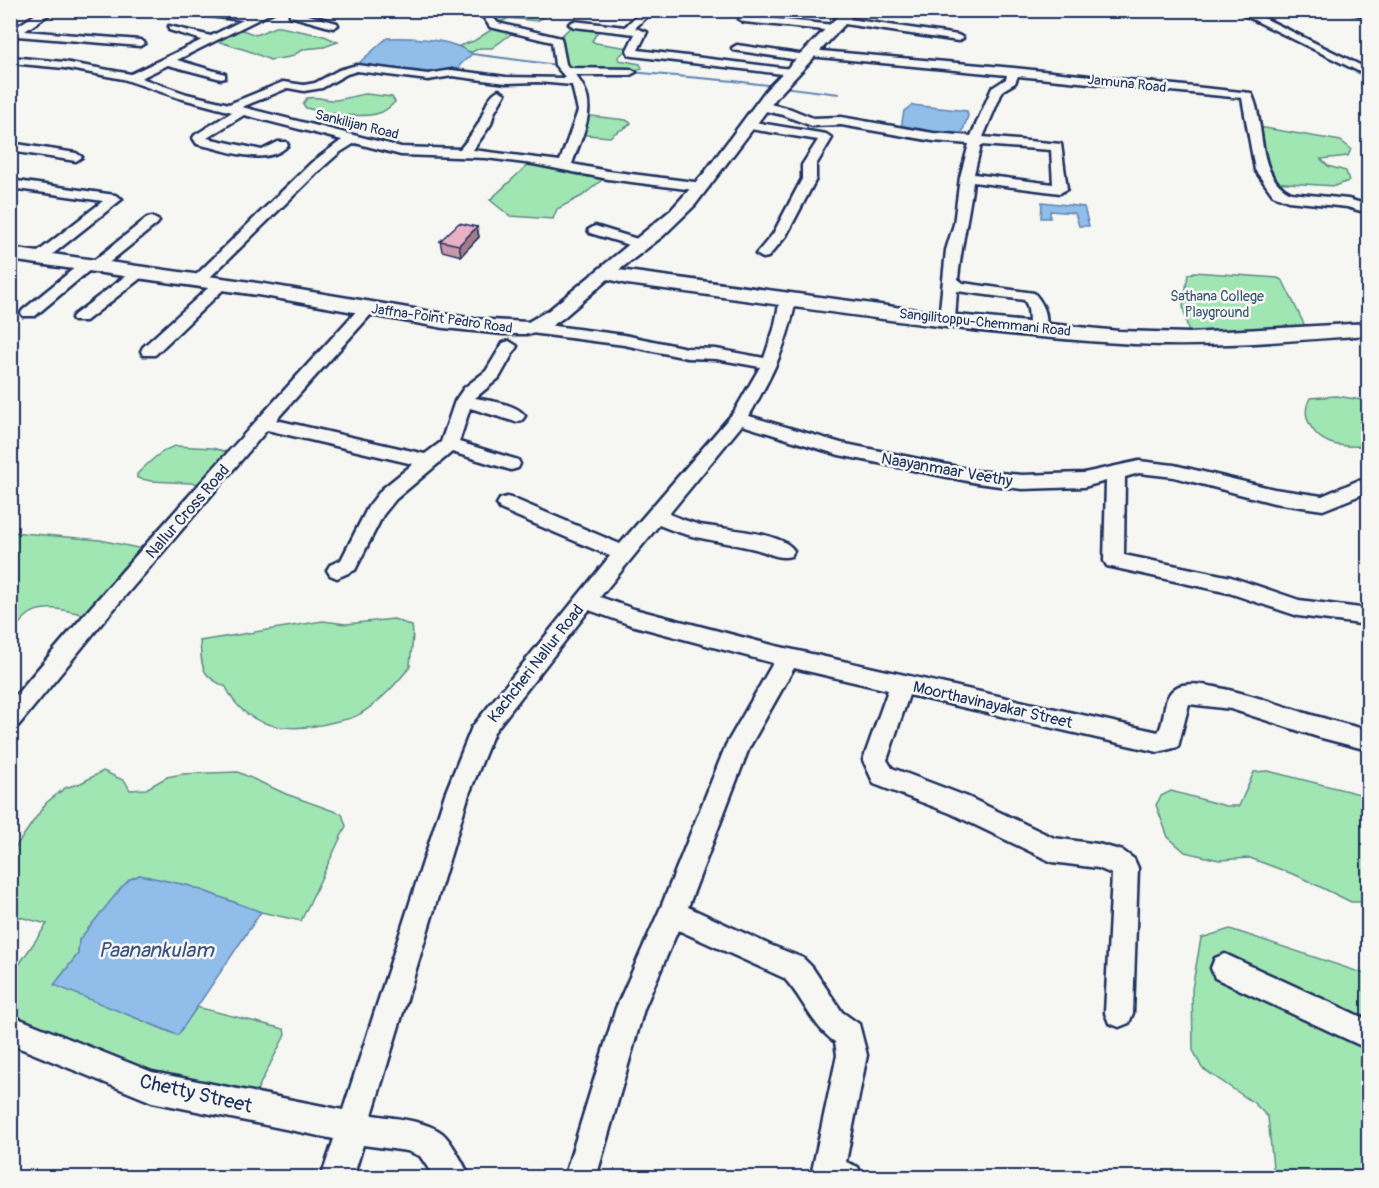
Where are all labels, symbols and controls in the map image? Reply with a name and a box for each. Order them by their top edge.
street label: Jamuna Road [1087,71,1167,96]
street label: Sankilijan Road [313,106,401,143]
park label: Sathana College Playground [1170,288,1264,321]
street label: Jaffna-Point Pedro Road [370,300,514,337]
street label: Sangilitoppu-Chemmani Road [898,305,1072,340]
street label: Naayanmaar Veethy [880,449,1014,491]
street label: Nallur Cross Road [142,461,234,563]
street label: Kachcheri Nallur Road [483,601,588,727]
street label: Moorthavinayakar Street [911,677,1075,733]
water label: Paanankulam [98,937,215,964]
street label: Chetty Street [137,1068,256,1119]

